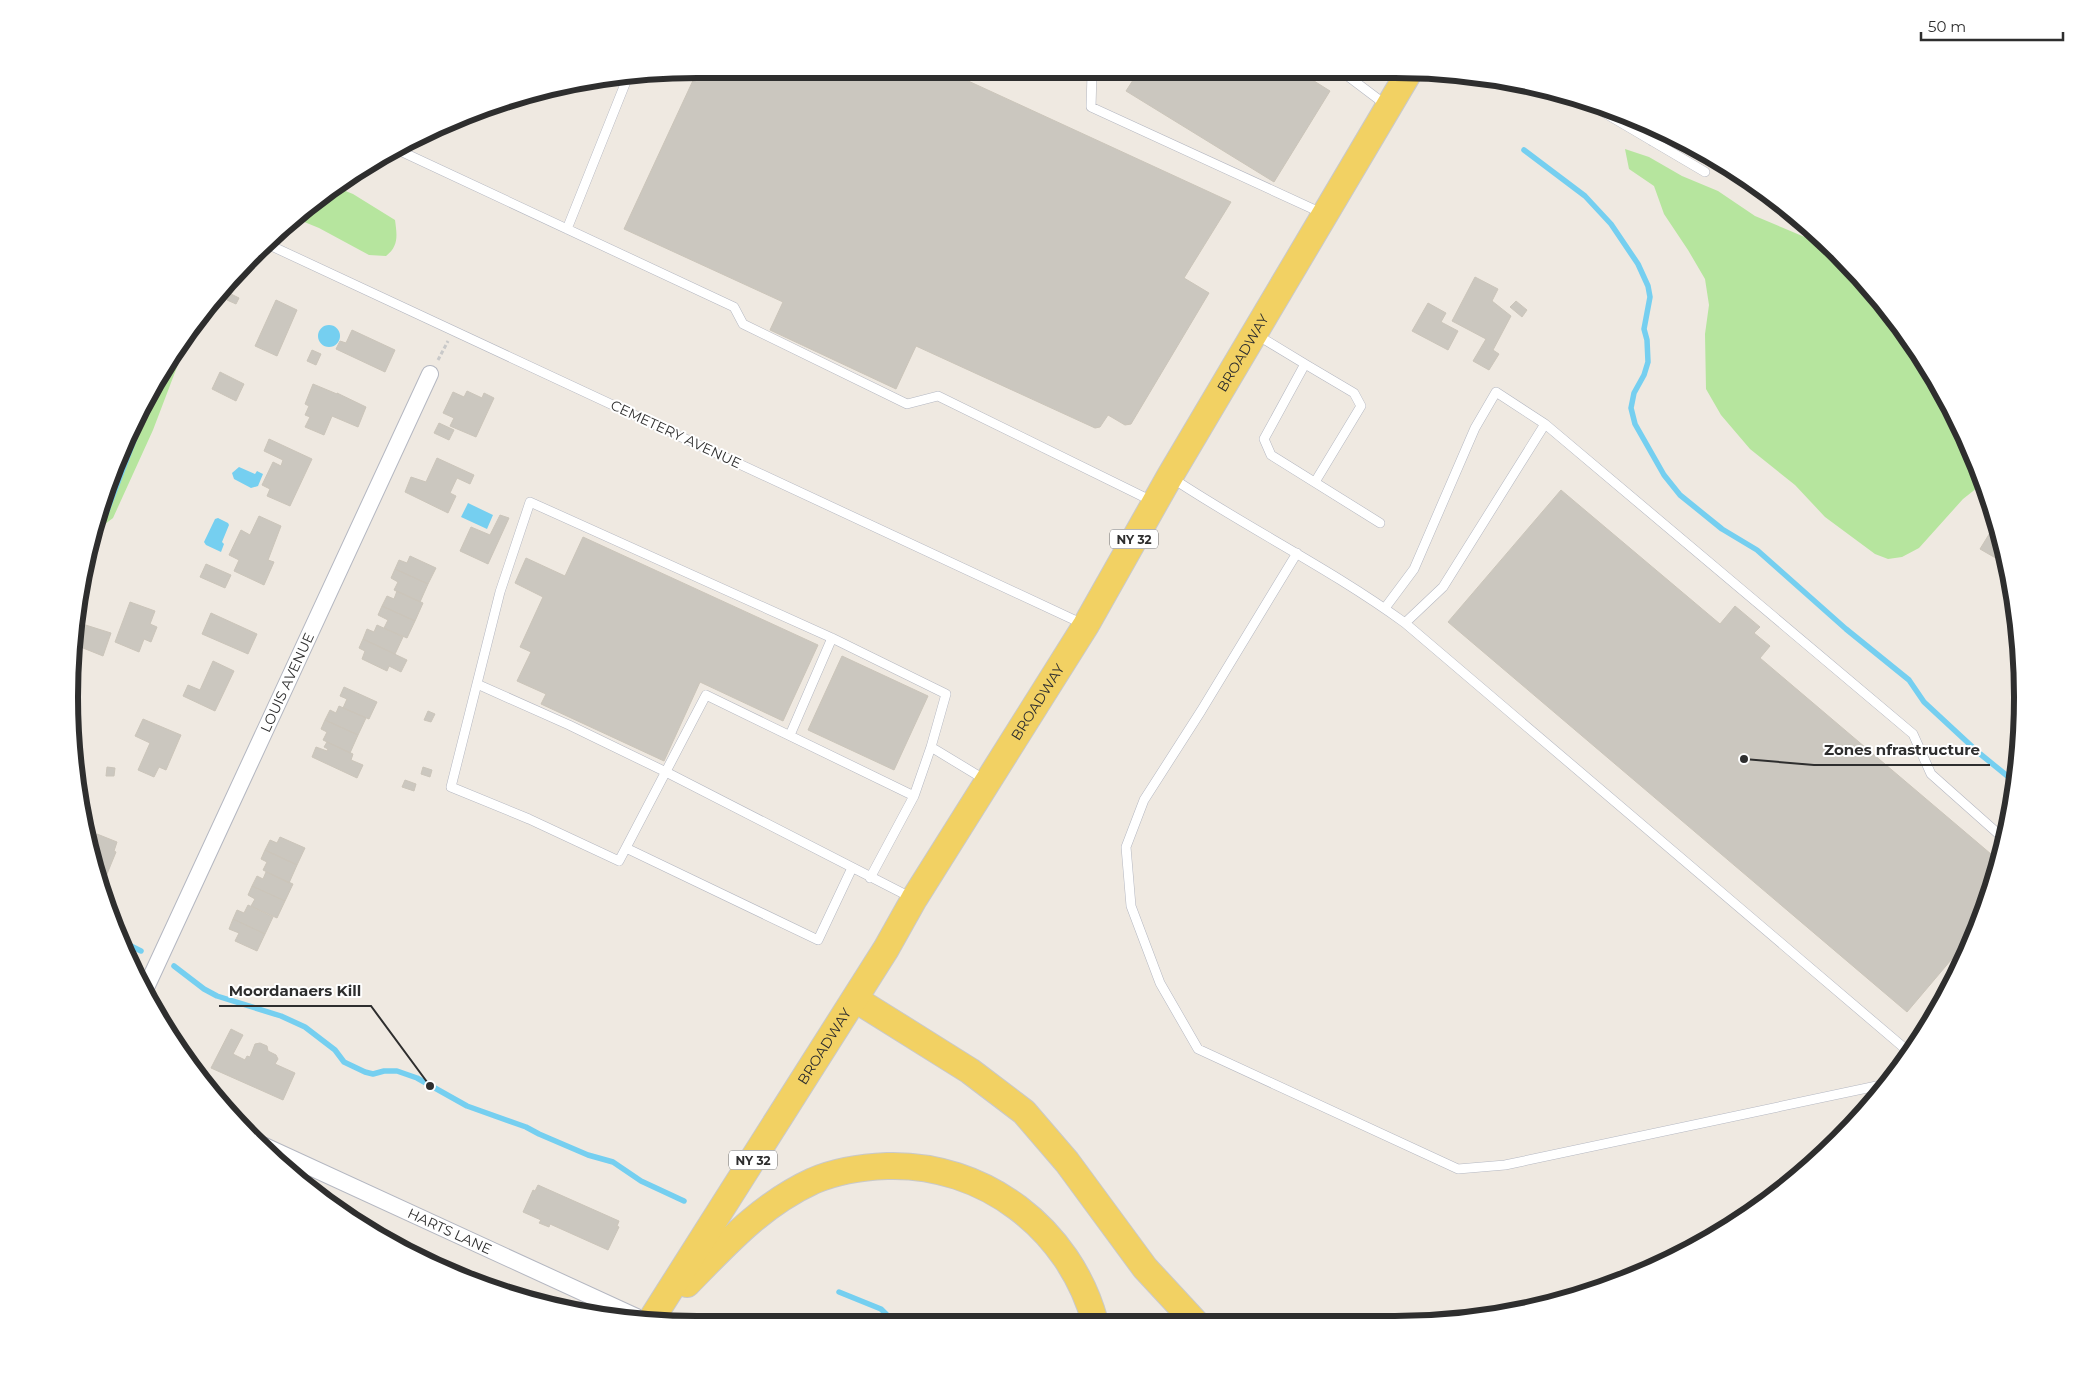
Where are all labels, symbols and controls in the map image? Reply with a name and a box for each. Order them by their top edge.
scale bar [1921,10,2064,42]
text: 50 m [1928,17,1966,36]
street label: BROADWAY [1213,311,1273,395]
street label: CEMETERY AVENUE [608,396,744,472]
road number: NY 32 [1110,530,1158,548]
street label: LOUIS AVENUE [256,630,318,735]
street label: BROADWAY [1007,660,1068,744]
callout: Zones nfrastructure [1814,735,1990,765]
text: Zones nfrastructure [1824,740,1980,759]
callout: Moordanaers Kill [219,976,371,1006]
text: Moordanaers Kill [229,981,361,1000]
street label: BROADWAY [794,1005,855,1088]
road number: NY 32 [729,1150,777,1170]
street label: HARTS LANE [405,1204,495,1258]

